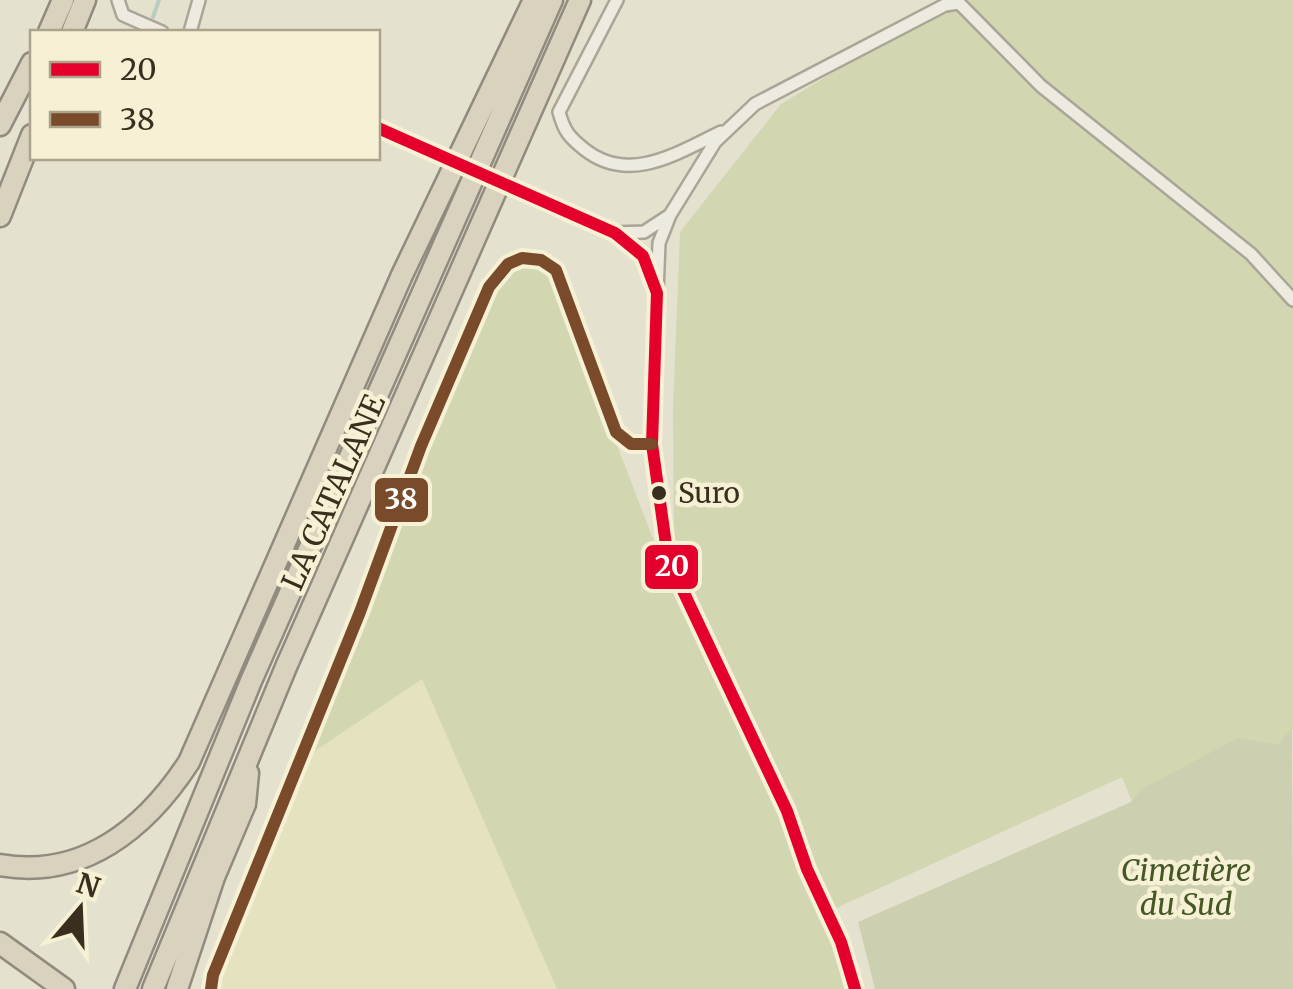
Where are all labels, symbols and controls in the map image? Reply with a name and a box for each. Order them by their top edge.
legend [30,30,380,160]
text: 20 [120,50,157,88]
text: 38 [120,100,155,138]
street label: LA CATALANE [273,388,393,596]
place label: Suro [678,475,740,511]
line badge: 38 [373,476,430,524]
text: 38 [384,481,418,517]
marker: Suro [649,483,669,503]
line badge: 20 [643,543,700,591]
text: 20 [655,548,689,584]
park label: Cimetière du Sud [1121,851,1251,923]
north arrow [30,859,130,959]
text: N [72,865,104,906]

